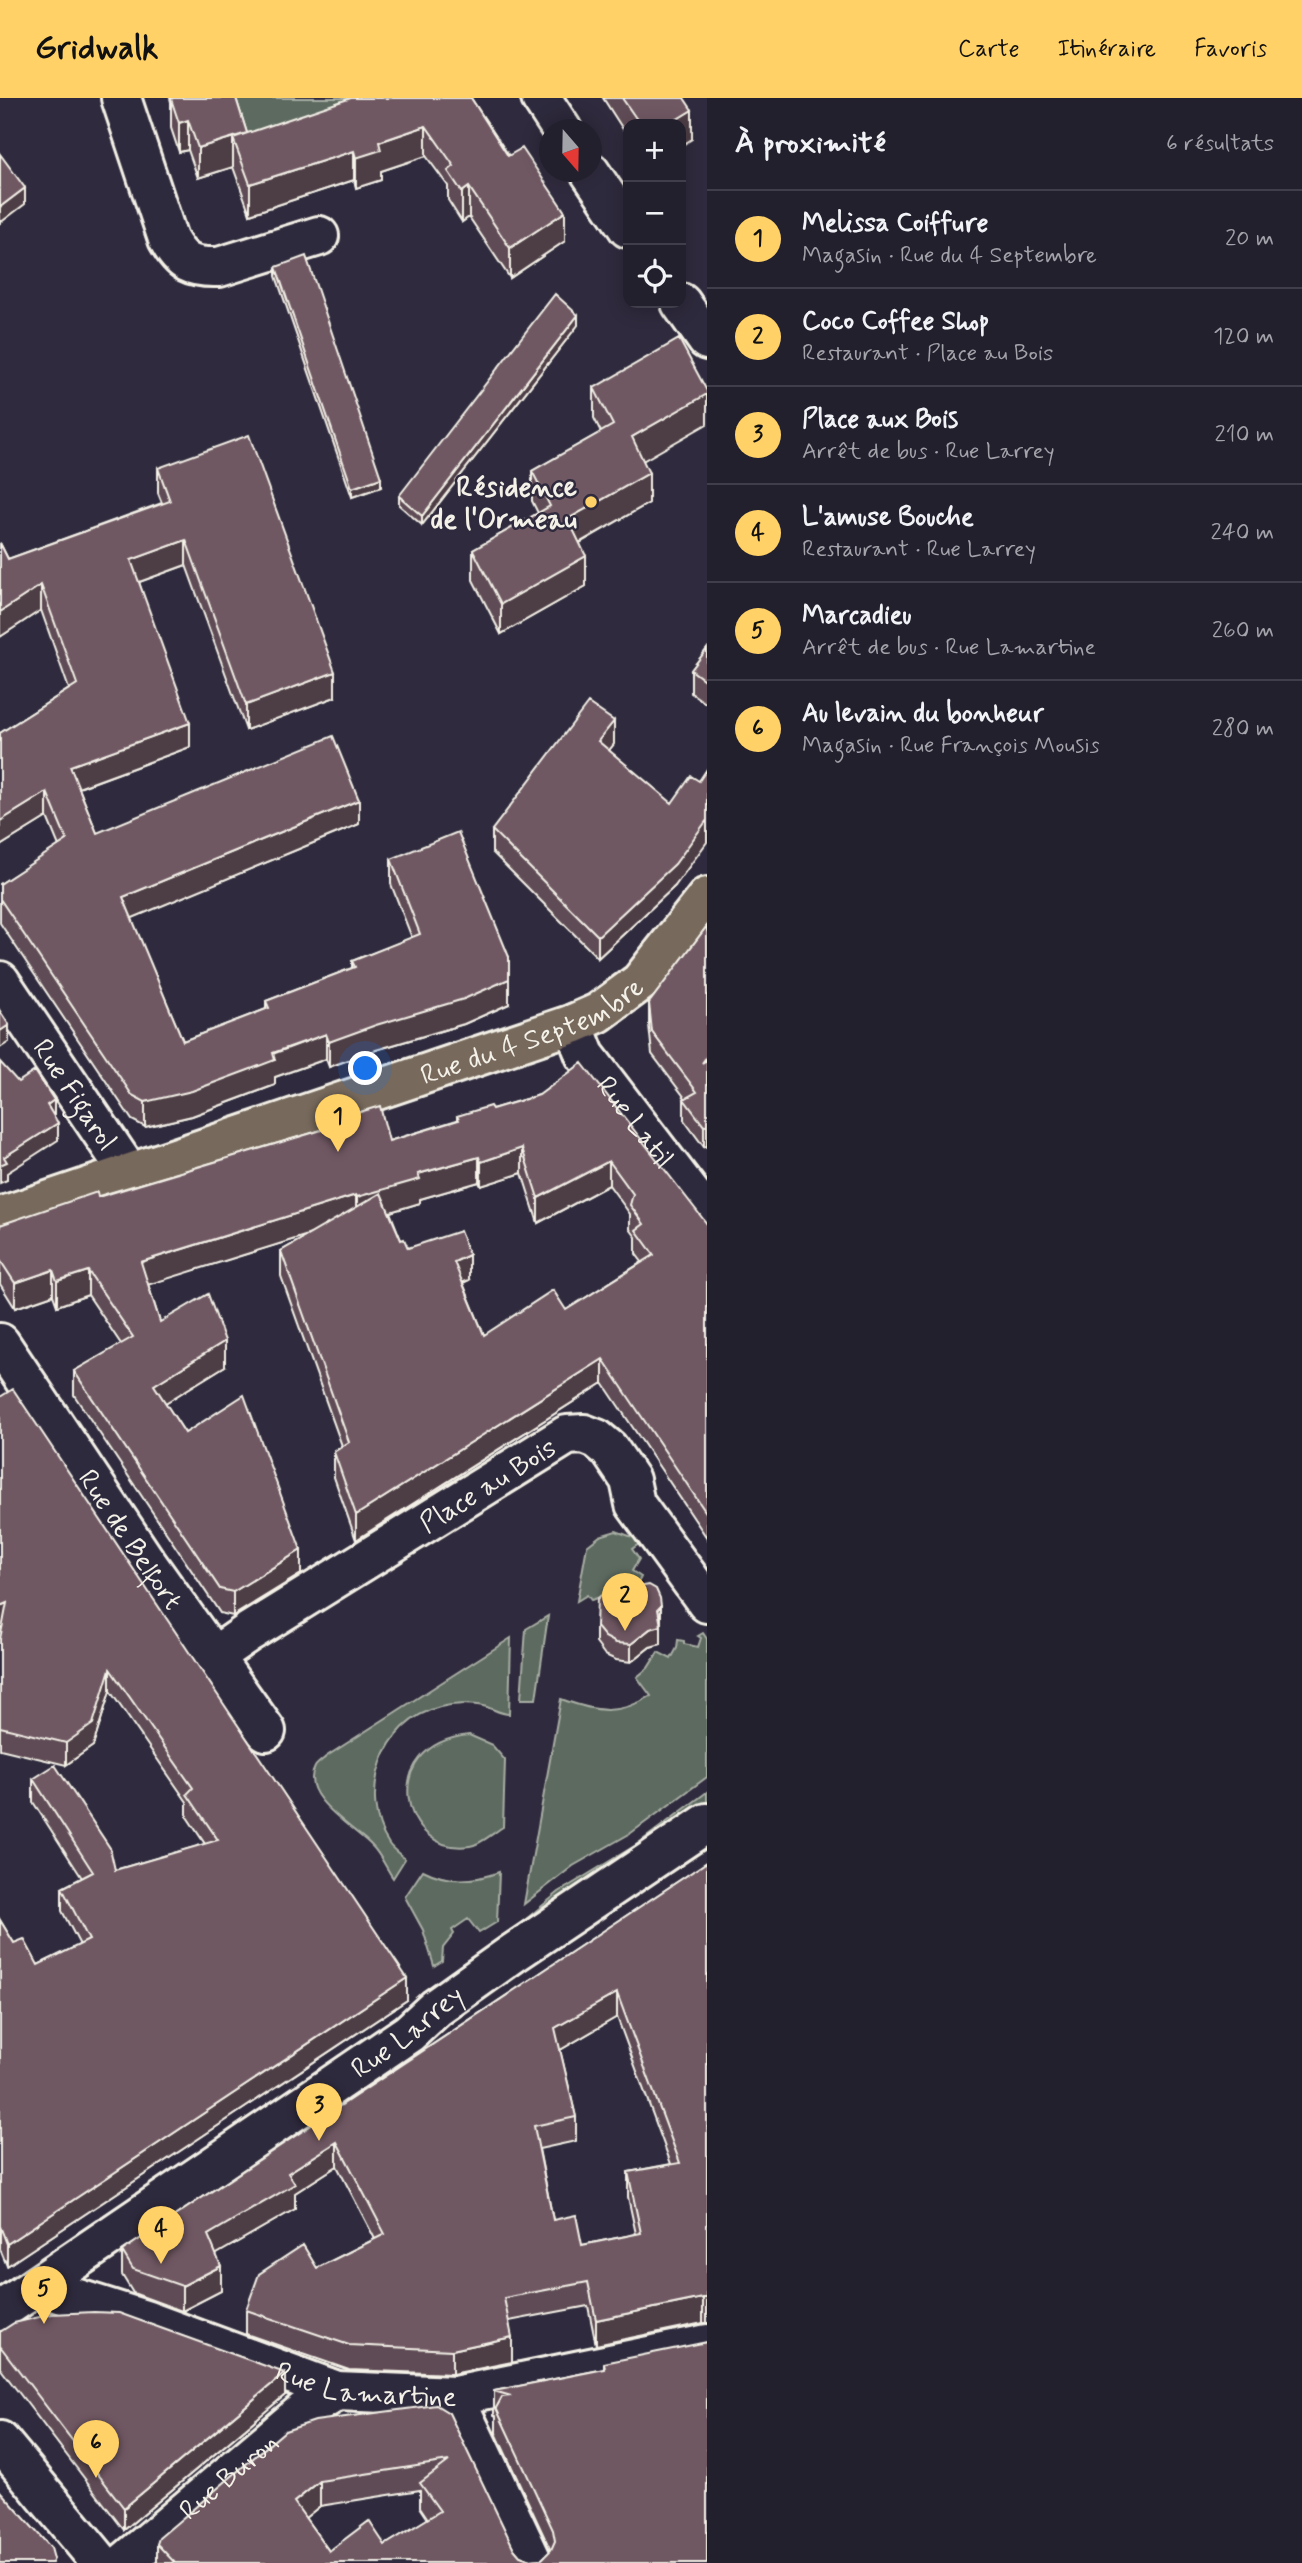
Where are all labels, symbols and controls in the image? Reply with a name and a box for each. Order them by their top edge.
text: Gridwalk [35,27,159,71]
text: Carte [958,34,1020,65]
text: Itinéraire [1058,34,1156,65]
text: Favoris [1194,34,1267,65]
north arrow [539,119,602,182]
map controls [623,119,686,308]
button: + [623,119,686,182]
text: À proximité [735,124,886,163]
text: 6 résultats [1166,129,1274,159]
button: − [623,182,686,245]
text: Melissa Coiffure [802,207,989,241]
text: 1 [753,224,763,254]
text: 20 m [1225,224,1274,254]
text: Magasin · Rue du 4 Septembre [802,241,1097,271]
button: locate [623,245,686,308]
text: Coco Coffee Shop [802,305,989,339]
text: 2 [752,322,764,352]
text: 120 m [1213,322,1274,352]
text: Restaurant · Place au Bois [802,339,1053,369]
text: Place aux Bois [802,403,958,437]
text: 3 [753,420,763,450]
text: 210 m [1214,420,1274,450]
text: Arrêt de bus · Rue Larrey [802,437,1055,467]
place label: Résidence de l'Ormeau [430,470,577,539]
marker: Résidence de l'Ormeau [583,494,599,510]
text: L'amuse Bouche [802,501,974,535]
text: 4 [751,518,765,548]
text: 240 m [1210,518,1274,548]
text: Restaurant · Rue Larrey [802,535,1036,565]
text: Marcadieu [802,599,912,633]
text: 5 [751,616,765,646]
text: 260 m [1212,616,1274,646]
text: Arrêt de bus · Rue Lamartine [802,633,1096,663]
text: Au levain du bonheur [802,697,1044,731]
text: 6 [752,714,764,744]
text: 280 m [1212,714,1274,744]
text: Magasin · Rue François Mousis [802,731,1100,761]
street label: Rue du 4 Septembre [416,969,652,1095]
street label: Rue Figarol [23,1032,125,1158]
your location [348,1051,382,1085]
street label: Rue Latil [587,1069,681,1177]
pin: 1 [315,1094,361,1152]
street label: Place au Bois [413,1430,564,1543]
street label: Rue de Belfort [68,1463,190,1618]
pin: 2 [602,1573,648,1631]
street label: Rue Larrey [344,1978,472,2088]
pin: 3 [296,2083,342,2141]
pin: 4 [138,2206,184,2264]
pin: 5 [21,2266,67,2324]
street label: Rue Lamartine [270,2354,457,2417]
pin: 6 [73,2420,119,2478]
street label: Rue Buron [172,2425,287,2530]

